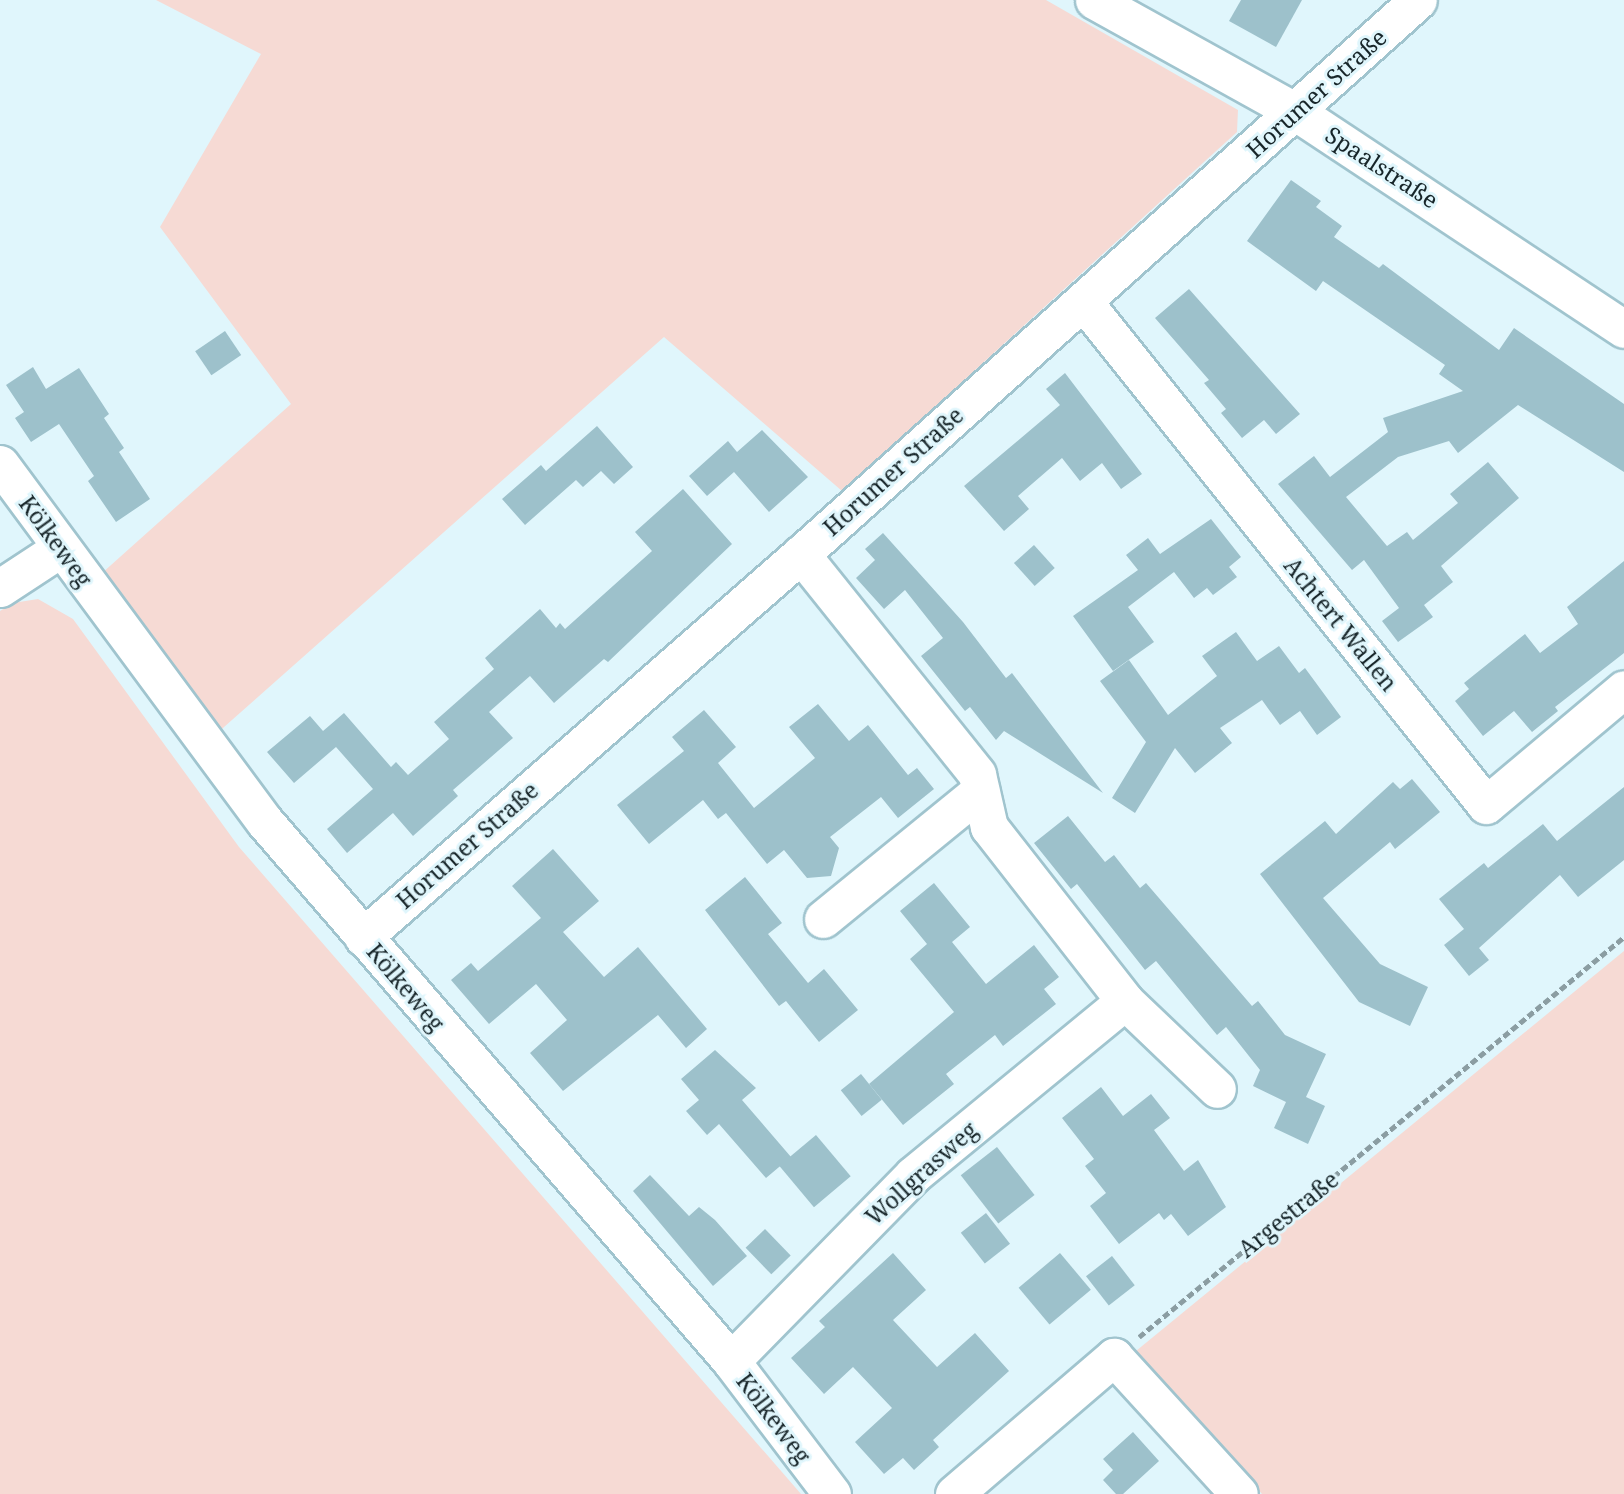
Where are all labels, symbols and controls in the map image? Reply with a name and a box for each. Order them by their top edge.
street label: Horumer Straße [1240,23,1392,163]
street label: Spaalstraße [1321,120,1443,214]
street label: Horumer Straße [817,401,969,541]
street label: Kölkeweg [14,490,98,592]
street label: Achtert Wallen [1279,552,1403,696]
street label: Horumer Straße [390,776,544,914]
street label: Kölkeweg [361,938,451,1036]
street label: Wollgrasweg [859,1116,983,1230]
street label: Argestraße [1232,1165,1344,1263]
street label: Kölkeweg [731,1367,817,1469]

